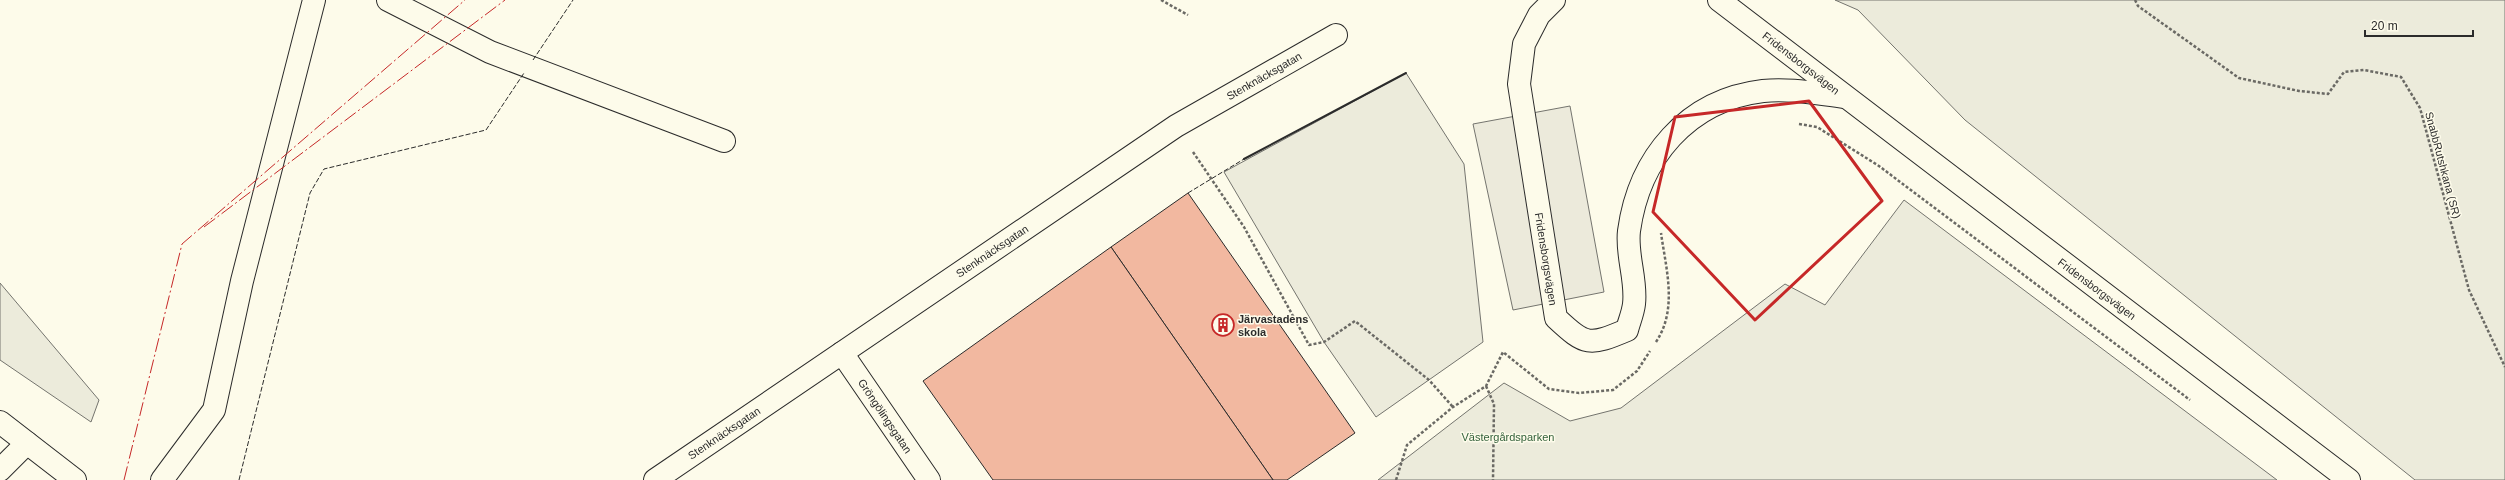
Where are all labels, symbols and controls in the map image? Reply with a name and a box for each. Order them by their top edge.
scale bar [2365,12,2473,38]
text: 20 m [2371,19,2398,33]
street label: Fridensborgsvägen [1760,29,1842,97]
street label: Stenknäcksgatan [1224,50,1304,102]
street label: SnabbRutshkana (SR) [2423,110,2463,220]
street label: Fridensborgsvägen [1533,212,1559,306]
street label: Stenknäcksgatan [954,222,1030,280]
street label: Fridensborgsvägen [2056,256,2138,322]
building icon: Järvastadens skola [1210,312,1236,338]
place label: Järvastadens skola [1238,313,1308,338]
street label: Gröngölingsgatan [856,377,914,455]
street label: Stenknäcksgatan [686,404,762,462]
park label: Västergårdsparken [1462,431,1554,443]

